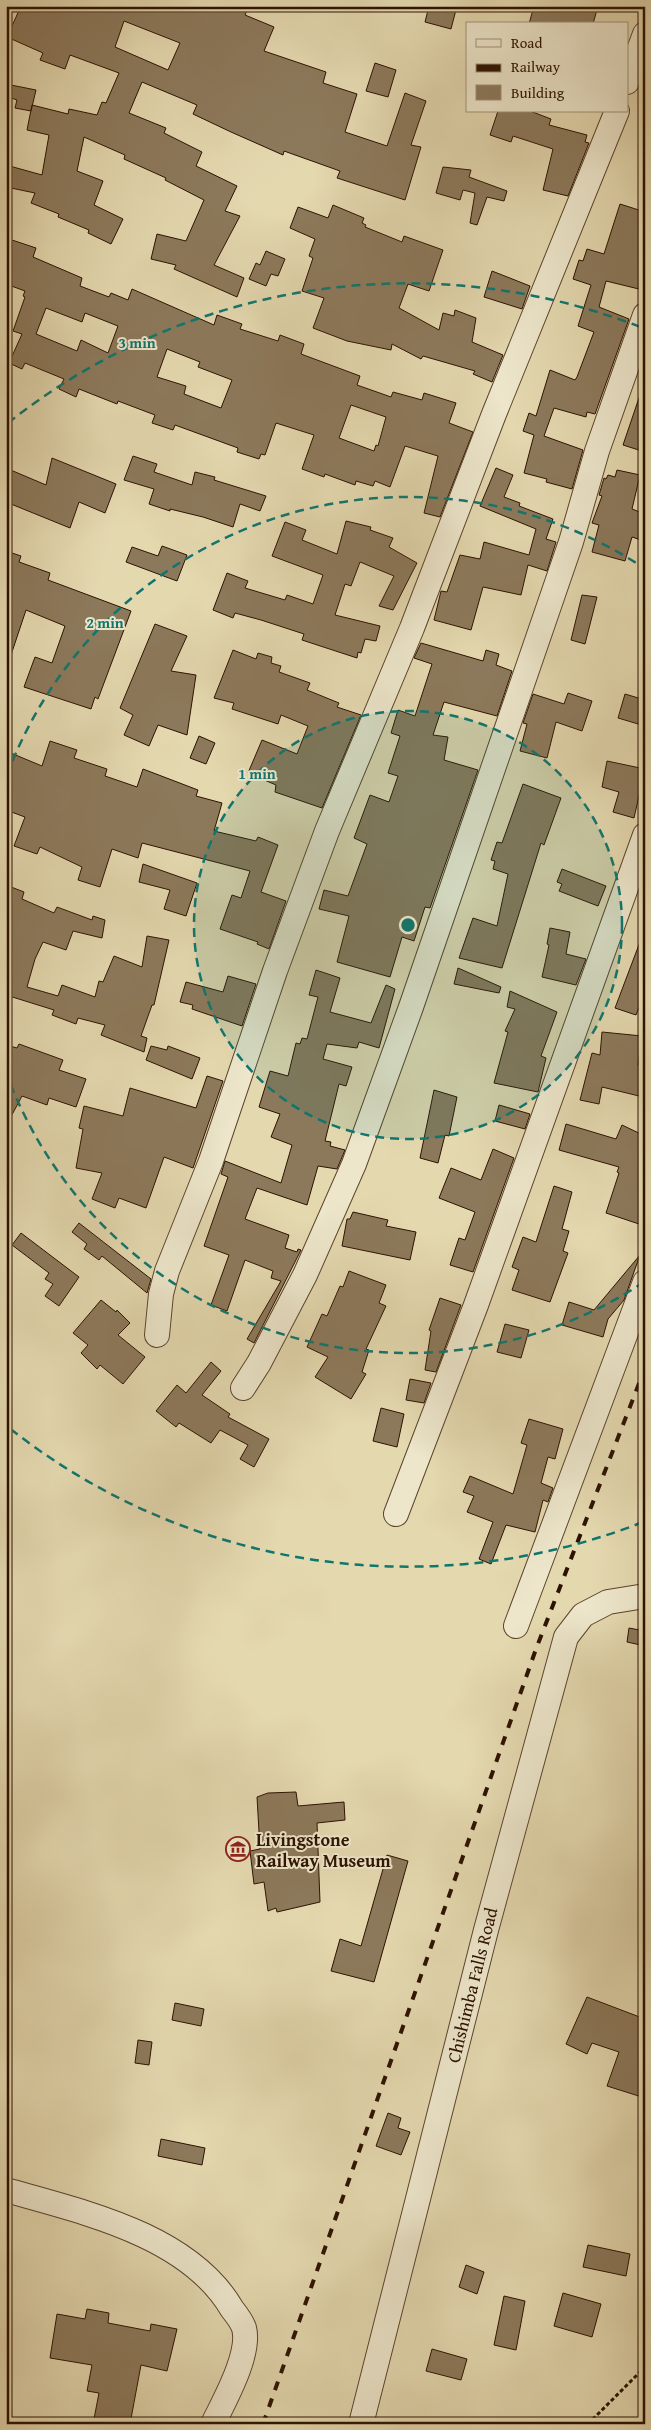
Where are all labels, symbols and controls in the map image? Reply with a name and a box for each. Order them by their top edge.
legend [466,22,628,112]
text: Road [511,32,542,53]
text: Railway [511,56,561,77]
text: Building [511,82,565,103]
text: 3 min [118,332,156,353]
text: 2 min [86,612,124,633]
text: 1 min [238,763,276,784]
centre of rings [399,916,417,934]
place label: Livingstone Railway Museum [256,1826,391,1874]
museum icon: Livingstone Railway Museum [225,1836,251,1862]
street label: Chishimba Falls Road [440,1904,504,2066]

